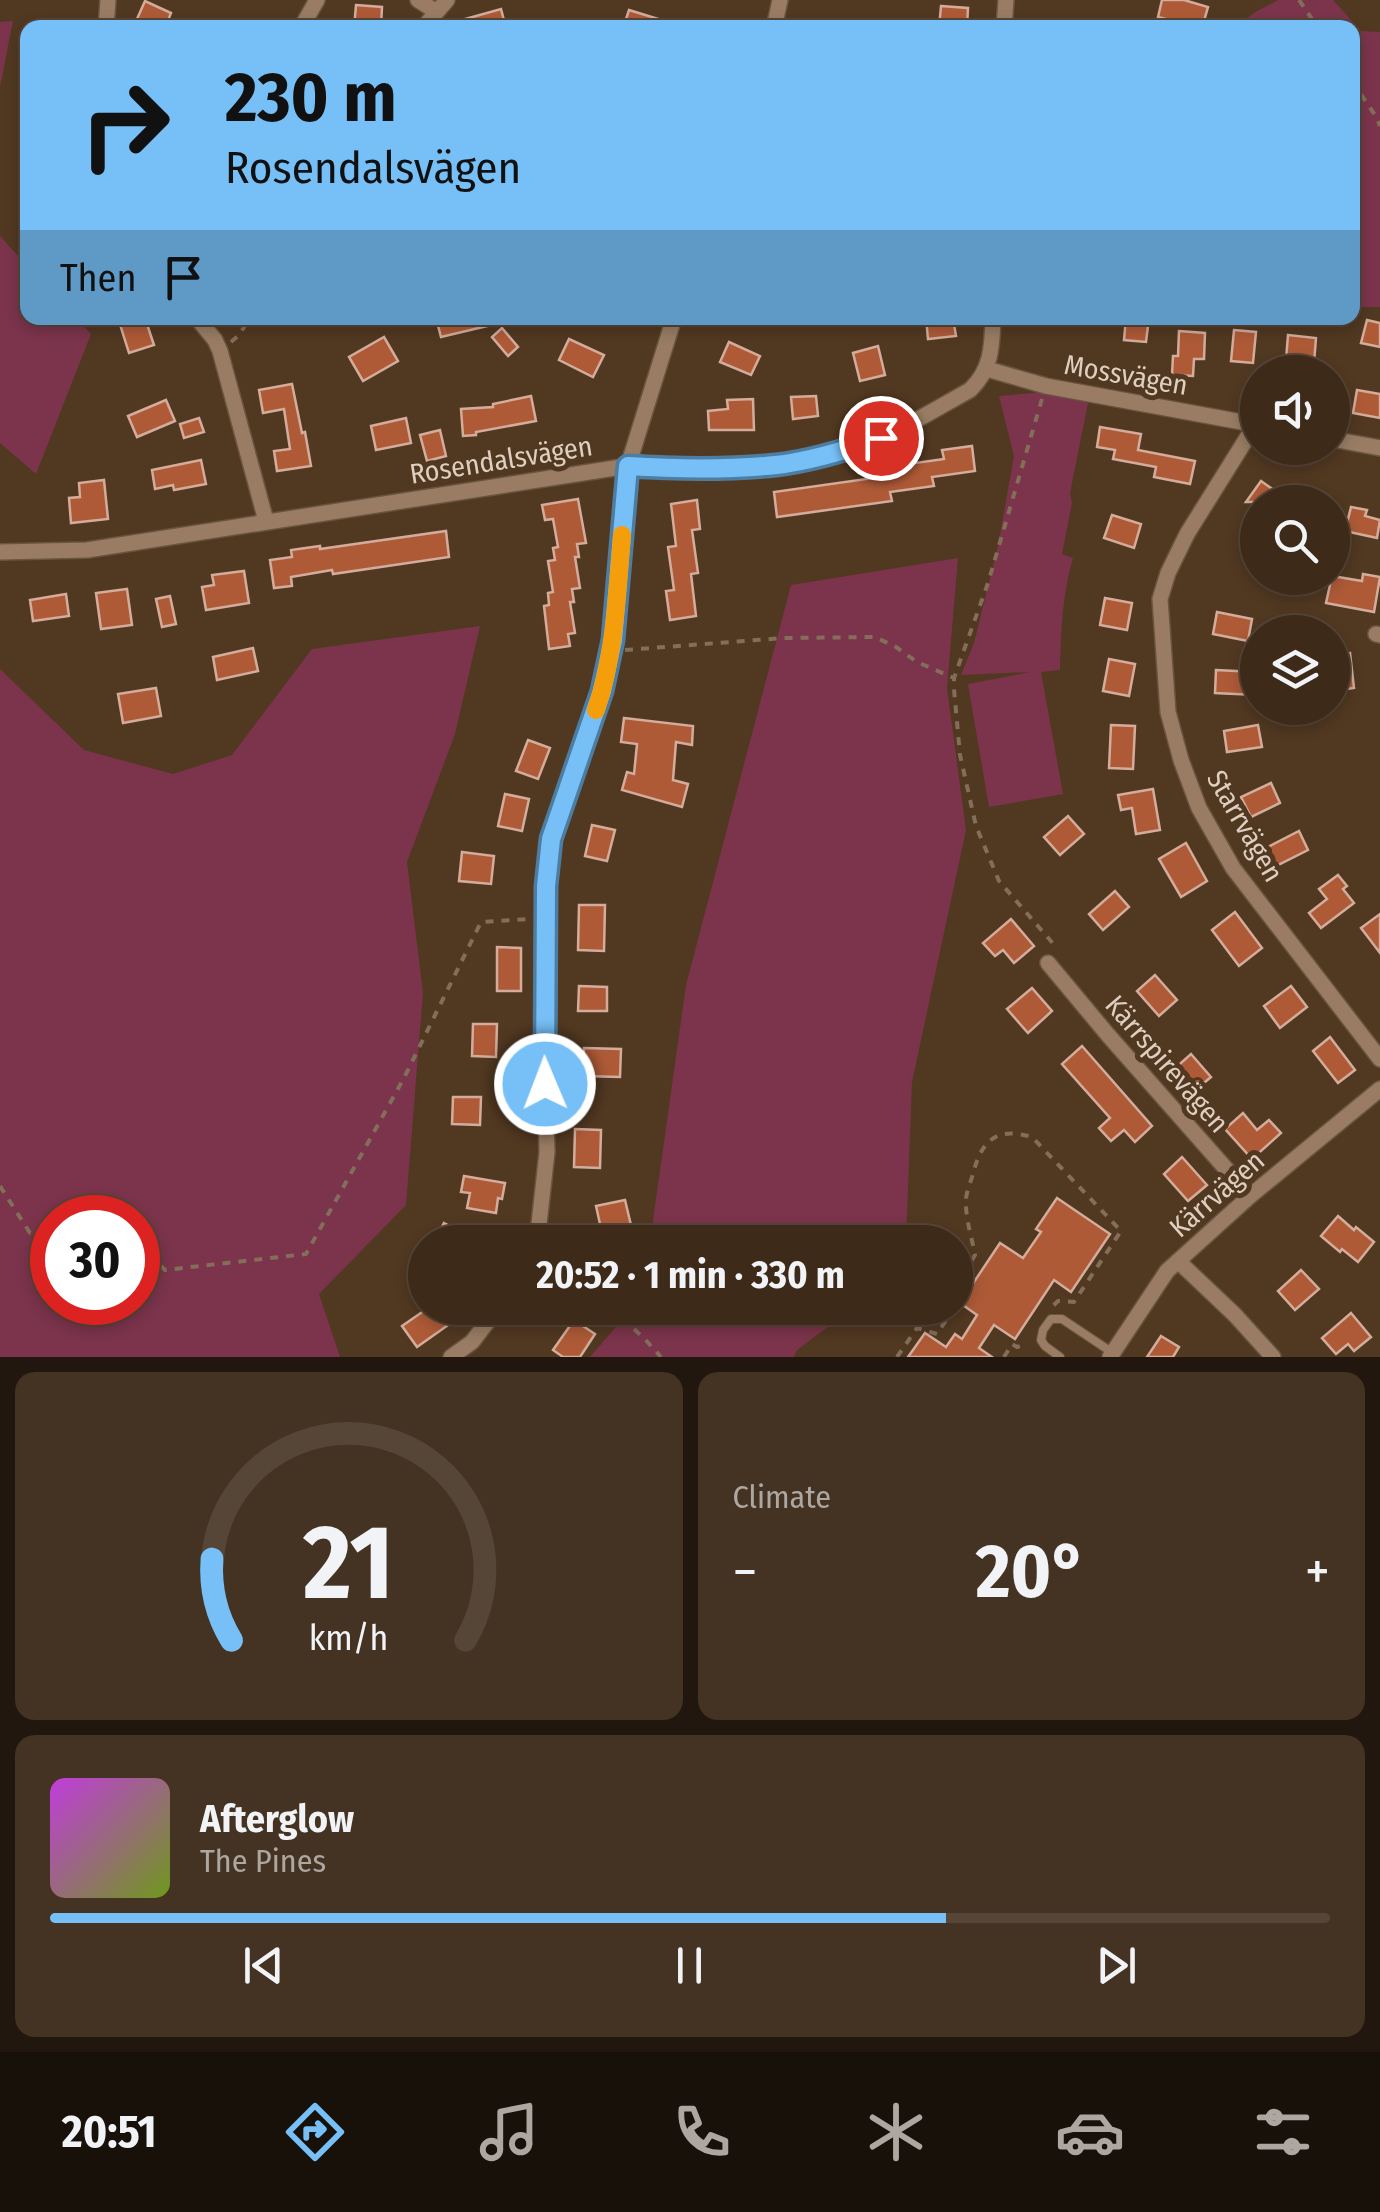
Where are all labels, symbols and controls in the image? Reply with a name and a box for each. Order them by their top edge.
text: 230 m [225,56,397,140]
icon: right [60,60,190,190]
text: Rosendalsvägen [225,141,521,195]
icon: arrive [156,250,211,305]
text: Then [60,255,136,301]
street label: Mossvägen [1062,348,1190,402]
map controls [1240,355,1350,725]
button: sound [1240,355,1350,465]
pin [839,396,924,481]
icon: arrive [854,411,909,466]
street label: Rosendalsvägen [407,429,595,491]
button: search [1240,485,1350,595]
button: layers [1240,615,1350,725]
street label: Starrvägen [1200,765,1290,887]
street label: Kärrspirevägen [1098,989,1236,1139]
position arrow [493,1032,597,1136]
street label: Kärrvägen [1163,1144,1271,1244]
speed limit sign: 30 [30,1195,160,1325]
text: 20:52 · 1 min · 330 m [536,1252,845,1298]
text: Climate [733,1478,831,1516]
text: 21 [303,1501,394,1626]
text: 20° [976,1527,1087,1617]
text: − [733,1539,757,1605]
text: + [1305,1539,1330,1605]
text: km/h [309,1617,389,1659]
text: Afterglow [200,1796,354,1842]
text: The Pines [200,1842,326,1880]
icon: previous [236,1938,291,1993]
icon: pause [662,1938,717,1993]
icon: next [1089,1938,1144,1993]
icon: directions [280,2097,350,2167]
icon: music [474,2097,544,2167]
icon: phone [667,2097,737,2167]
icon: climate [861,2097,931,2167]
icon: car [1055,2097,1125,2167]
icon: filters [1248,2097,1318,2167]
text: 20:51 [62,2105,157,2159]

